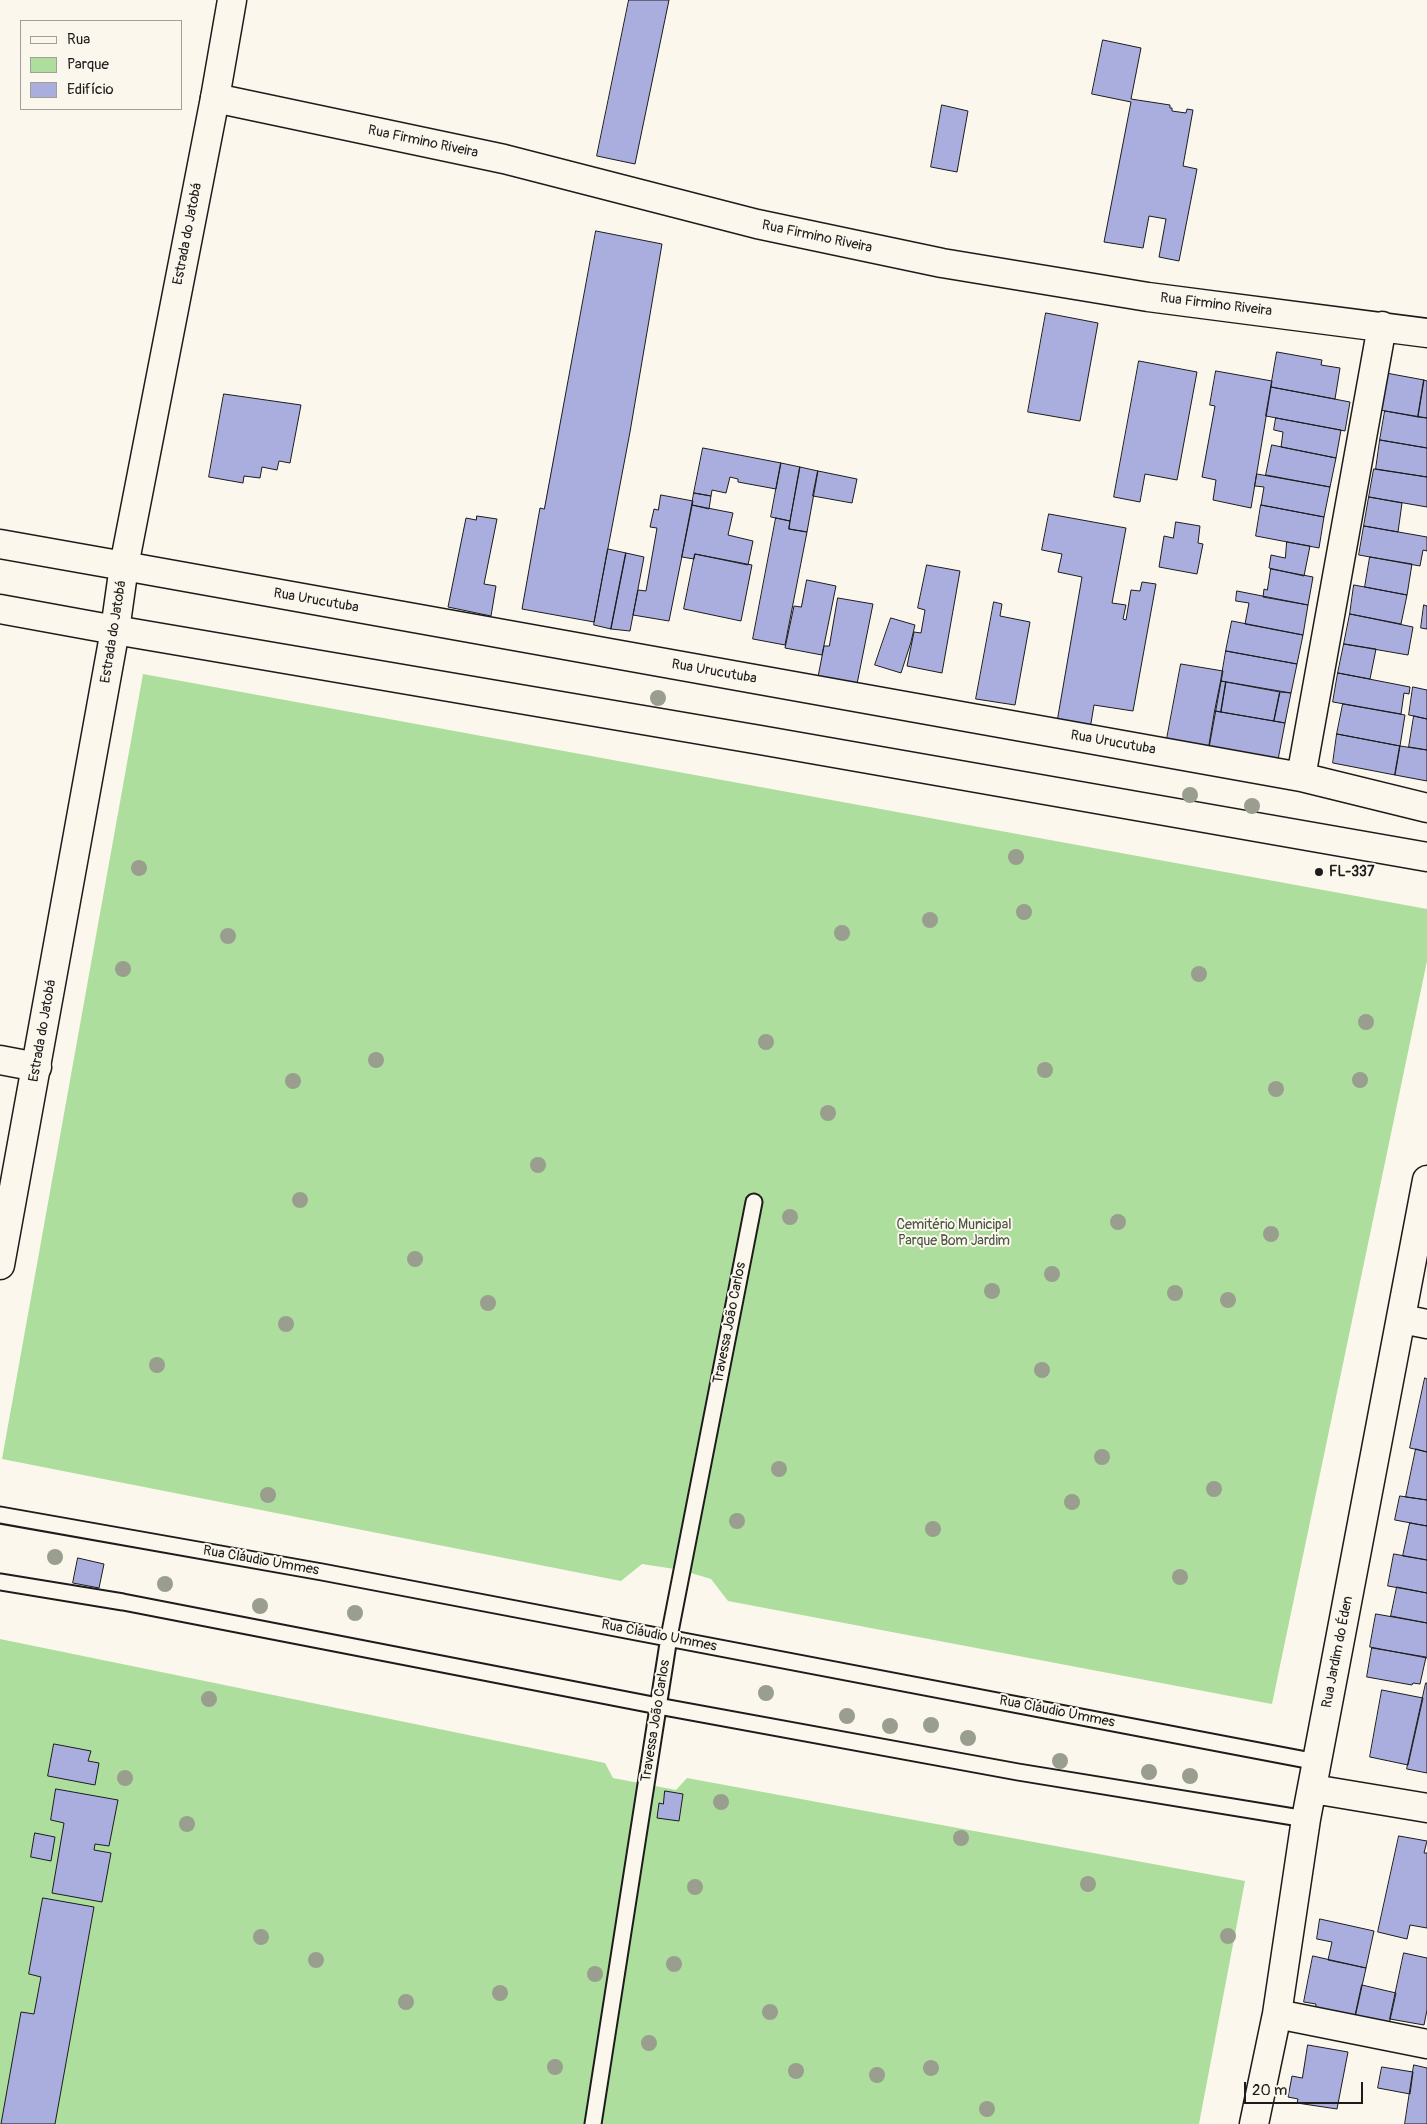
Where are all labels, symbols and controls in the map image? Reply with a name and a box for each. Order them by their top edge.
legend [20,20,182,110]
text: Rua [67,30,90,49]
text: Parque [67,55,109,74]
text: Edifício [67,80,113,99]
street label: Rua Firmino Riveira [366,122,480,162]
street label: Estrada do Jatobá [170,182,206,286]
street label: Rua Firmino Riveira [760,217,874,257]
street label: Rua Firmino Riveira [1159,290,1273,320]
street label: Estrada do Jatobá [98,580,130,684]
street label: Rua Urucutuba [272,585,360,617]
street label: Rua Urucutuba [670,656,758,688]
street label: Rua Urucutuba [1069,727,1157,759]
place label: FL-337 [1329,864,1374,880]
marker: FL-337 [1313,866,1325,878]
street label: Estrada do Jatobá [26,979,60,1083]
park label: Cemitério Municipal Parque Bom Jardim [896,1217,1012,1250]
street label: Travessa João Carlos [710,1261,750,1385]
street label: Rua Cláudio Ummes [202,1543,320,1579]
street label: Rua Jardim do Éden [1319,1595,1357,1709]
street label: Rua Cláudio Ummes [600,1617,718,1655]
street label: Travessa João Carlos [638,1659,674,1783]
street label: Rua Cláudio Ummes [998,1693,1116,1731]
scale bar [1247,2072,1366,2104]
text: 20 m [1252,2081,1287,2100]

